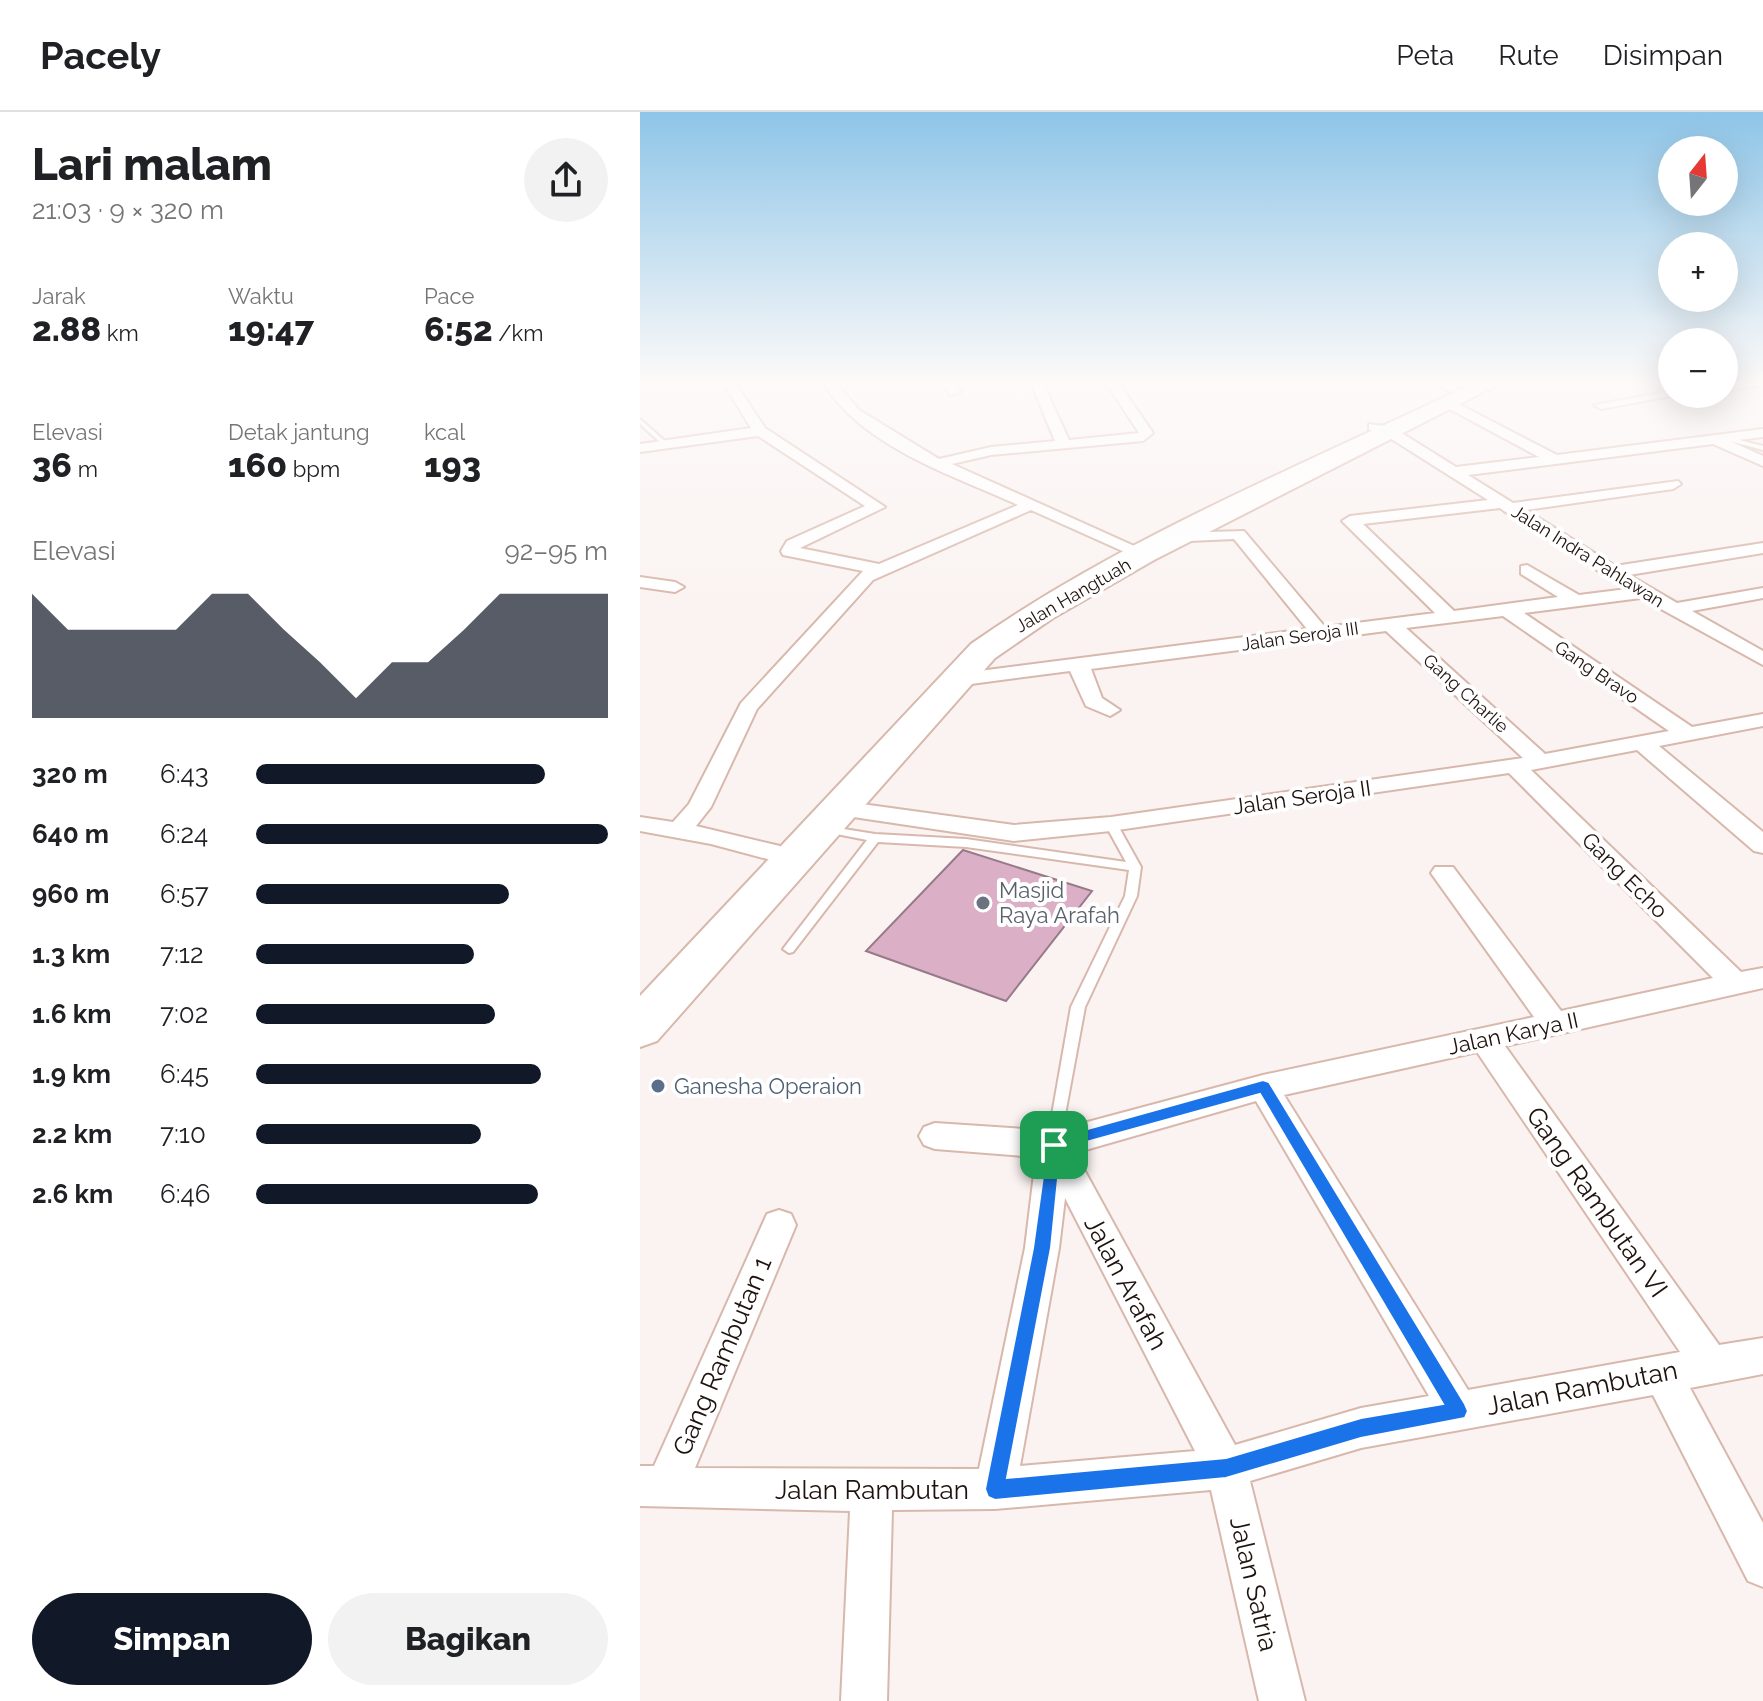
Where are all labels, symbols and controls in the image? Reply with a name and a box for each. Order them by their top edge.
text: Pacely [40,33,161,78]
text: Peta [1396,39,1454,72]
text: Rute [1498,39,1559,72]
text: Disimpan [1603,39,1723,72]
north arrow [1658,136,1738,216]
map controls [1658,136,1738,408]
button: share [524,138,608,222]
text: Lari malam [32,139,272,190]
text: 21:03 · 9 × 320 m [32,195,224,225]
button: + [1658,232,1738,312]
text: Jarak [32,283,86,309]
text: Waktu [228,283,294,309]
text: Pace [424,283,474,309]
text: 2.88 [32,309,101,349]
text: 19:47 [228,309,314,349]
text: 6:52 [424,309,493,349]
text: km [101,320,139,346]
text: /km [493,320,543,346]
button: − [1658,328,1738,408]
text: Elevasi [32,419,103,445]
text: Detak jantung [228,419,370,445]
text: kcal [424,419,465,445]
text: 36 [32,445,72,485]
text: 160 [228,445,287,485]
text: 193 [424,445,481,485]
text: m [72,456,98,482]
text: bpm [287,456,340,482]
street label: Jalan Indra Pahlawan [1508,501,1668,611]
text: Elevasi [32,536,116,566]
text: 92–95 m [504,536,608,566]
street label: Jalan Hangtuah [1012,553,1134,637]
street label: Jalan Seroja III [1240,617,1360,655]
street label: Gang Bravo [1551,636,1643,708]
street label: Gang Charlie [1419,649,1513,737]
text: 320 m [32,759,108,789]
text: 6:43 [160,759,209,789]
street label: Jalan Seroja II [1231,774,1373,820]
text: 640 m [32,819,109,849]
text: 6:24 [160,819,208,849]
street label: Gang Echo [1577,827,1673,923]
place label: Masjid Raya Arafah [999,877,1120,928]
text: 960 m [32,879,110,909]
text: 6:57 [160,879,209,909]
marker: Masjid Raya Arafah [974,894,992,912]
text: 1.3 km [32,939,110,969]
text: 7:12 [160,939,203,969]
text: 1.6 km [32,999,111,1029]
text: 7:02 [160,999,208,1029]
street label: Jalan Karya II [1445,1006,1581,1060]
text: 1.9 km [32,1059,111,1089]
text: 6:45 [160,1059,209,1089]
place label: Ganesha Operaion [674,1073,862,1099]
marker: Ganesha Operaion [649,1077,667,1095]
street label: Gang Rambutan VI [1520,1101,1674,1303]
pin [1020,1111,1088,1179]
text: 2.2 km [32,1119,112,1149]
text: 7:10 [160,1119,206,1149]
icon: arrive [1032,1123,1076,1167]
text: 2.6 km [32,1179,113,1209]
text: 6:46 [160,1179,210,1209]
street label: Jalan Arafah [1078,1211,1174,1355]
street label: Gang Rambutan 1 [667,1252,777,1460]
street label: Jalan Rambutan [1484,1355,1680,1421]
street label: Jalan Rambutan [775,1475,969,1505]
street label: Jalan Satria [1224,1514,1284,1654]
button: Simpan [32,1593,312,1685]
button: Bagikan [328,1593,608,1685]

